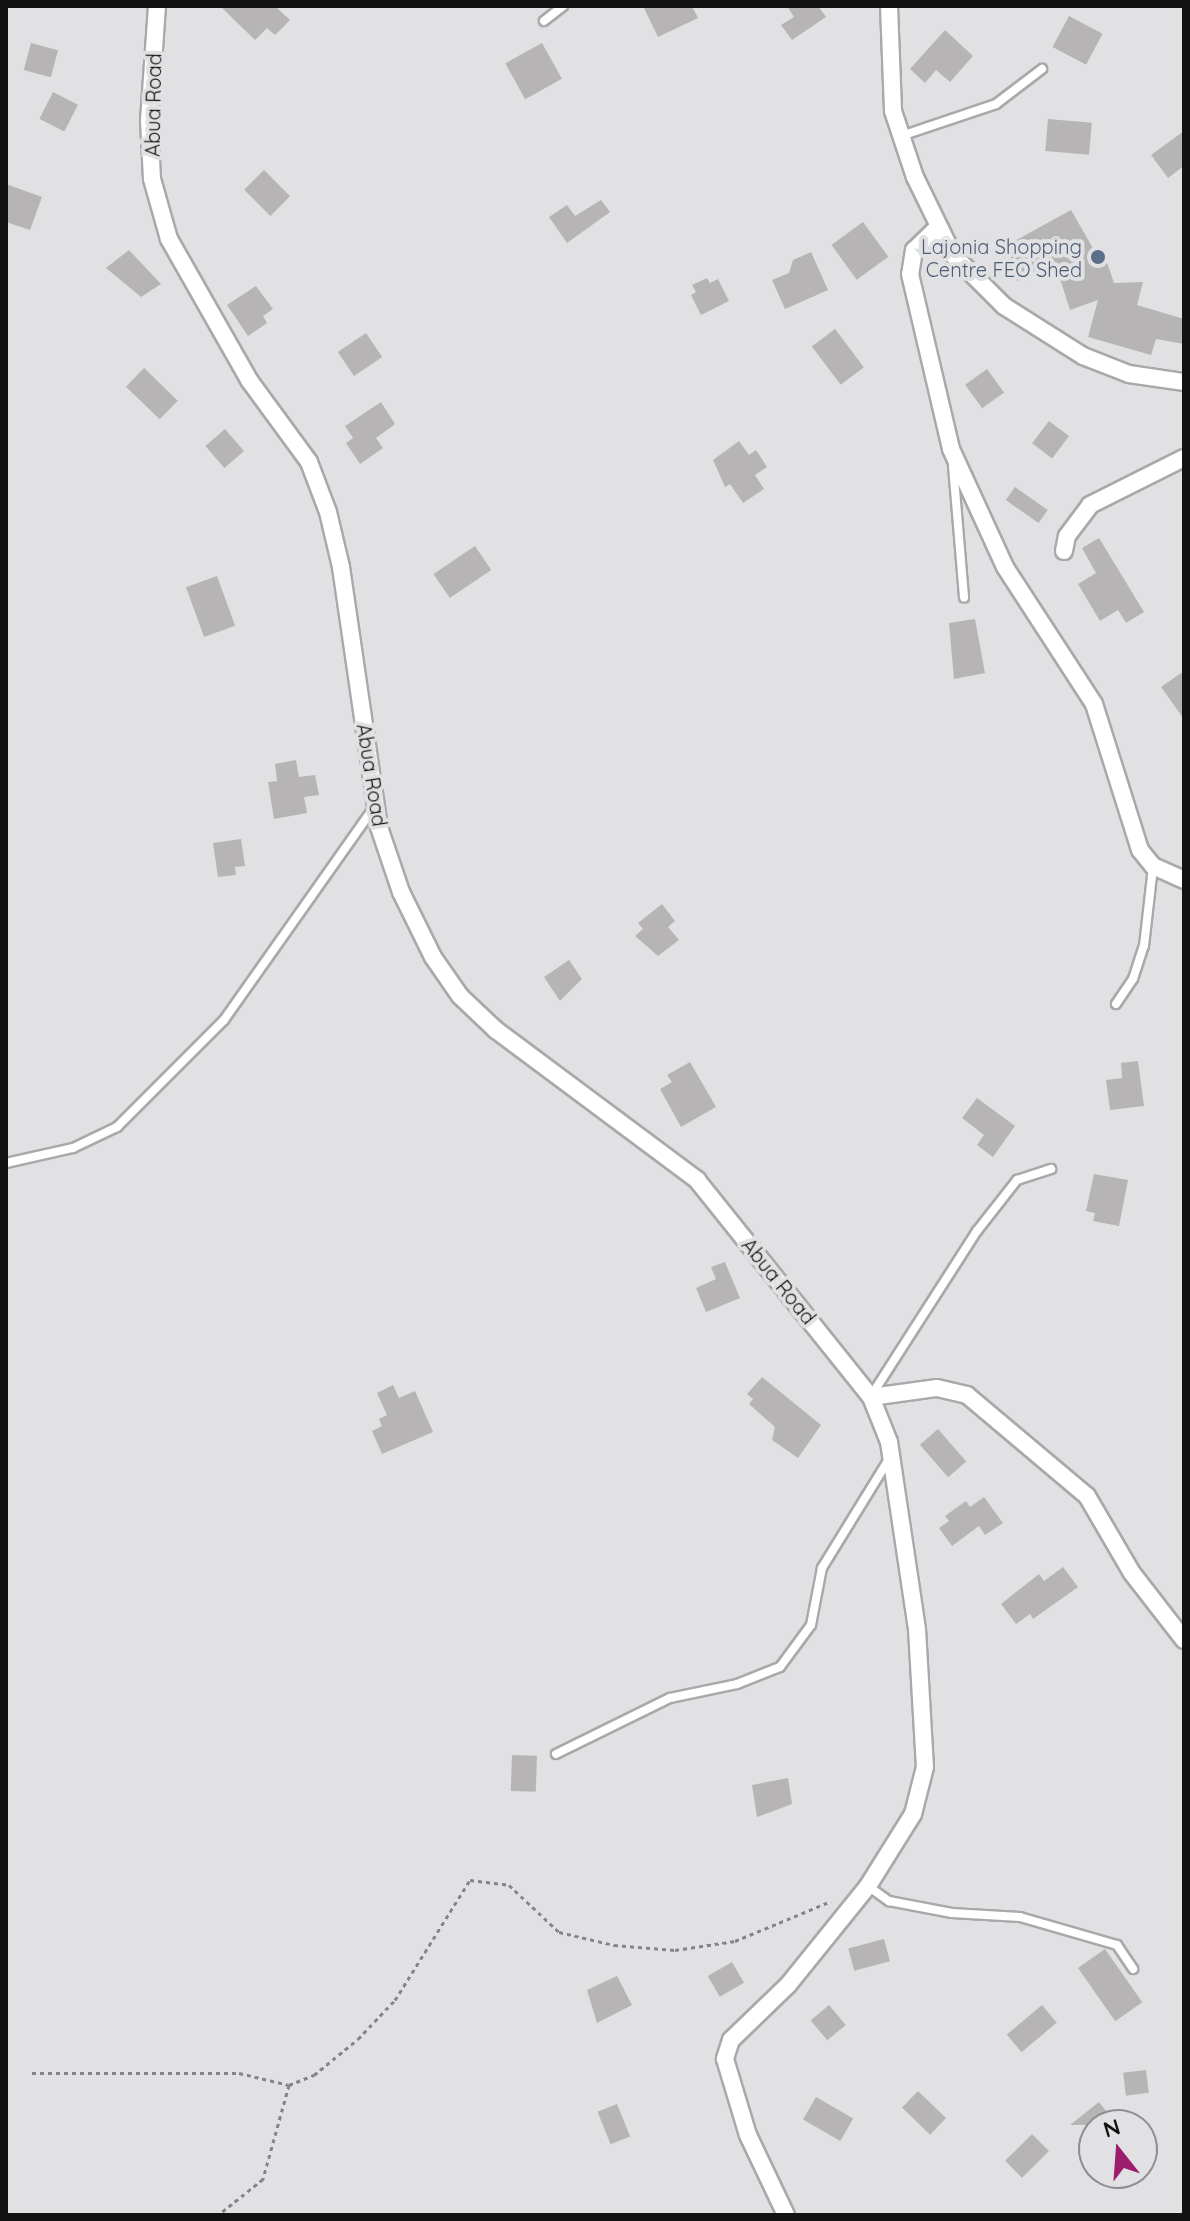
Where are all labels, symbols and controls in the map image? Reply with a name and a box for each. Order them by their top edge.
street label: Abua Road [140,53,166,157]
place label: Lajonia Shopping Centre FEO Shed [921,234,1082,281]
marker: Lajonia Shopping Centre FEO Shed [1089,248,1107,266]
street label: Abua Road [352,722,392,828]
street label: Abua Road [737,1233,821,1329]
north arrow [1078,2109,1158,2189]
text: N [1100,2112,1123,2144]

